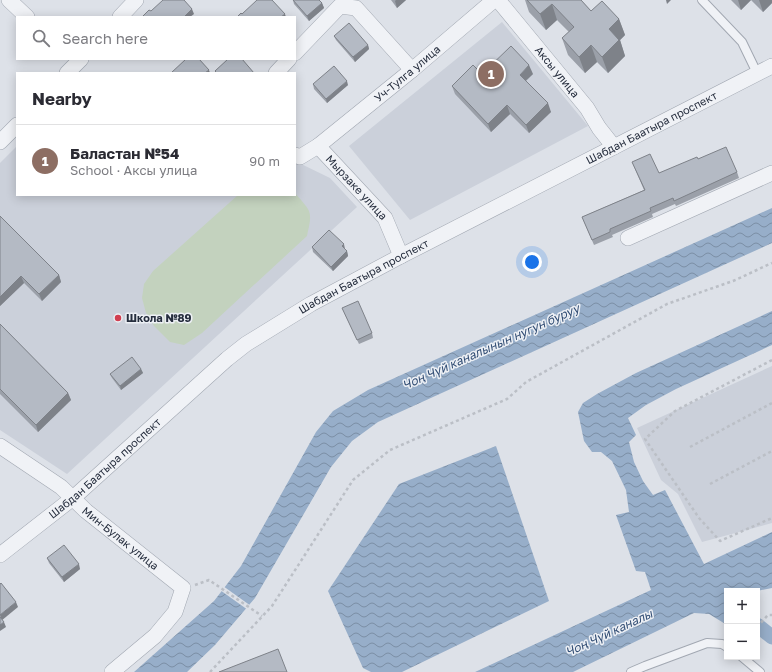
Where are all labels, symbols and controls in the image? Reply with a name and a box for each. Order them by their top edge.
search box [16,16,296,60]
icon: search [30,27,52,49]
text: Search here [62,29,148,47]
street label: Уч-Тулга улица [371,42,442,104]
street label: Аксы улица [533,43,582,100]
pin: 1 [478,59,504,89]
text: Nearby [32,88,92,109]
street label: Шабдан Баатыра проспект [584,88,719,166]
text: Баластан №54 [70,144,179,162]
street label: Мырзаке улица [324,152,390,222]
text: 1 [42,153,48,169]
text: 90 m [249,153,280,169]
text: School · Аксы улица [70,162,197,178]
street label: Шабдан Баатыра проспект [296,236,431,316]
your location [522,252,542,272]
water label: Чоң Чүй каналынын нугун буруу [400,300,584,392]
place label: Школа №89 [126,311,192,324]
marker: Школа №89 [113,313,123,323]
street label: Шабдан Баатыра проспект [46,415,164,521]
street label: Мин-Булак улица [80,504,162,572]
map controls [724,588,760,660]
button: + [724,588,760,624]
water label: Чоң Чүй каналы [563,605,656,659]
button: − [724,624,760,660]

